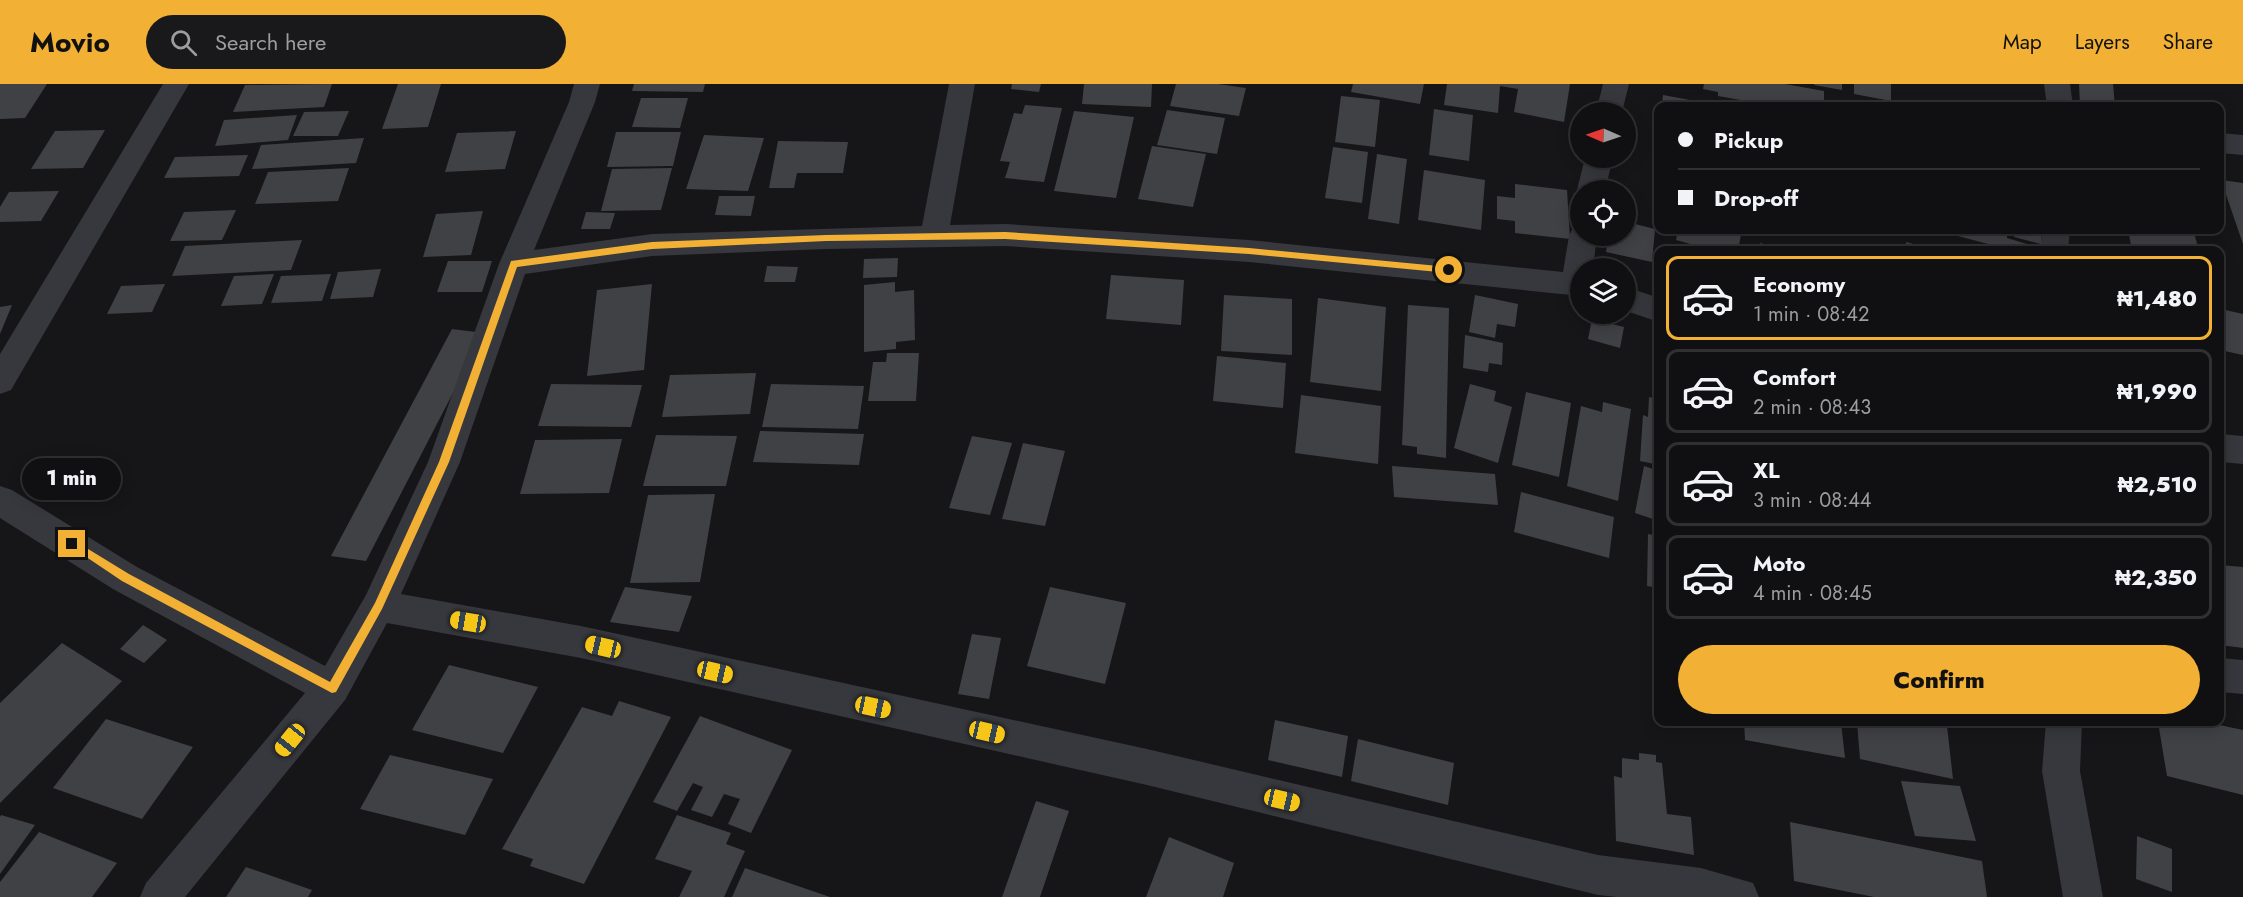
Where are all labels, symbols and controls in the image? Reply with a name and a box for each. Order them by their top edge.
search box [146,15,566,69]
text: Movio [30,22,110,63]
icon: search [167,26,200,59]
text: Search here [215,26,326,58]
text: Map [2003,27,2042,57]
text: Layers [2075,27,2130,57]
text: Share [2163,27,2213,57]
north arrow [1570,102,1636,168]
map controls [1570,102,1636,324]
text: Pickup [1714,124,1783,156]
button: locate [1570,180,1636,246]
text: Drop-off [1714,182,1798,214]
route start [1435,256,1462,283]
button: layers [1570,258,1636,324]
text: Economy [1753,268,1845,300]
icon: car [1681,271,1735,325]
text: ₦1,480 [2117,282,2197,314]
text: 1 min · 08:42 [1753,300,1869,329]
text: Comfort [1753,361,1836,393]
icon: car [1681,364,1735,418]
text: ₦1,990 [2117,375,2197,407]
text: 2 min · 08:43 [1753,393,1871,422]
text: XL [1753,454,1780,486]
callout: 1 min [22,457,122,499]
icon: car [1681,457,1735,511]
text: 1 min [46,464,97,493]
text: ₦2,510 [2118,468,2197,500]
text: 3 min · 08:44 [1753,486,1871,515]
route end [58,530,85,557]
text: Moto [1753,547,1806,579]
icon: car [1681,550,1735,604]
text: ₦2,350 [2115,561,2197,593]
text: 4 min · 08:45 [1753,579,1872,608]
car [449,610,487,634]
car [583,634,623,660]
button: Confirm [1678,645,2200,714]
car [695,659,735,685]
car [854,694,892,720]
car [967,719,1007,745]
car [272,720,308,760]
car [1262,787,1302,813]

